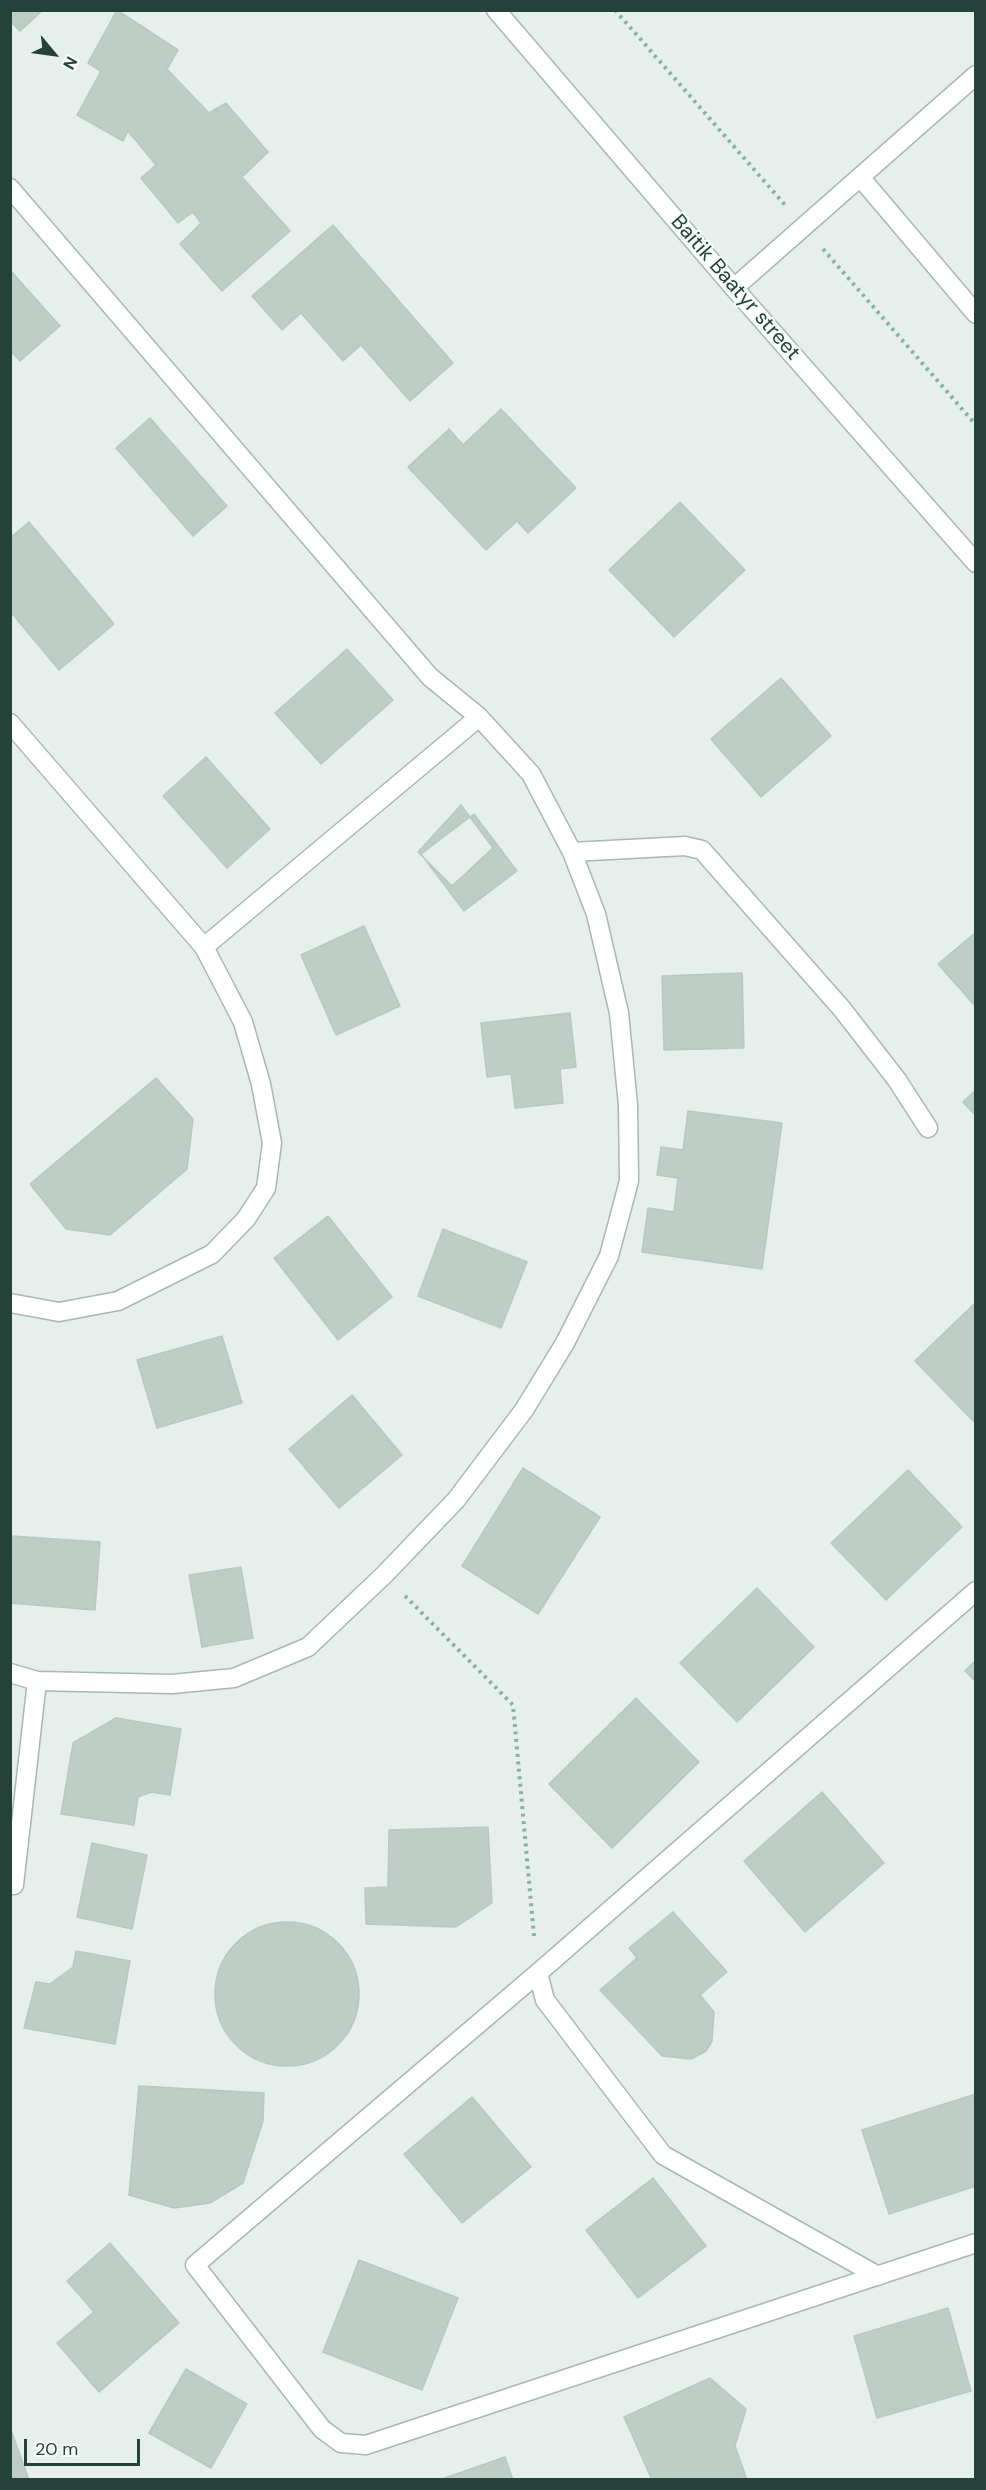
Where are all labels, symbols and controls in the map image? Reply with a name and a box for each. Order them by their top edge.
north arrow [24,24,84,84]
text: N [58,53,82,73]
street label: Baitik Baatyr street [665,210,805,366]
scale bar [27,2427,142,2465]
text: 20 m [35,2437,78,2461]

